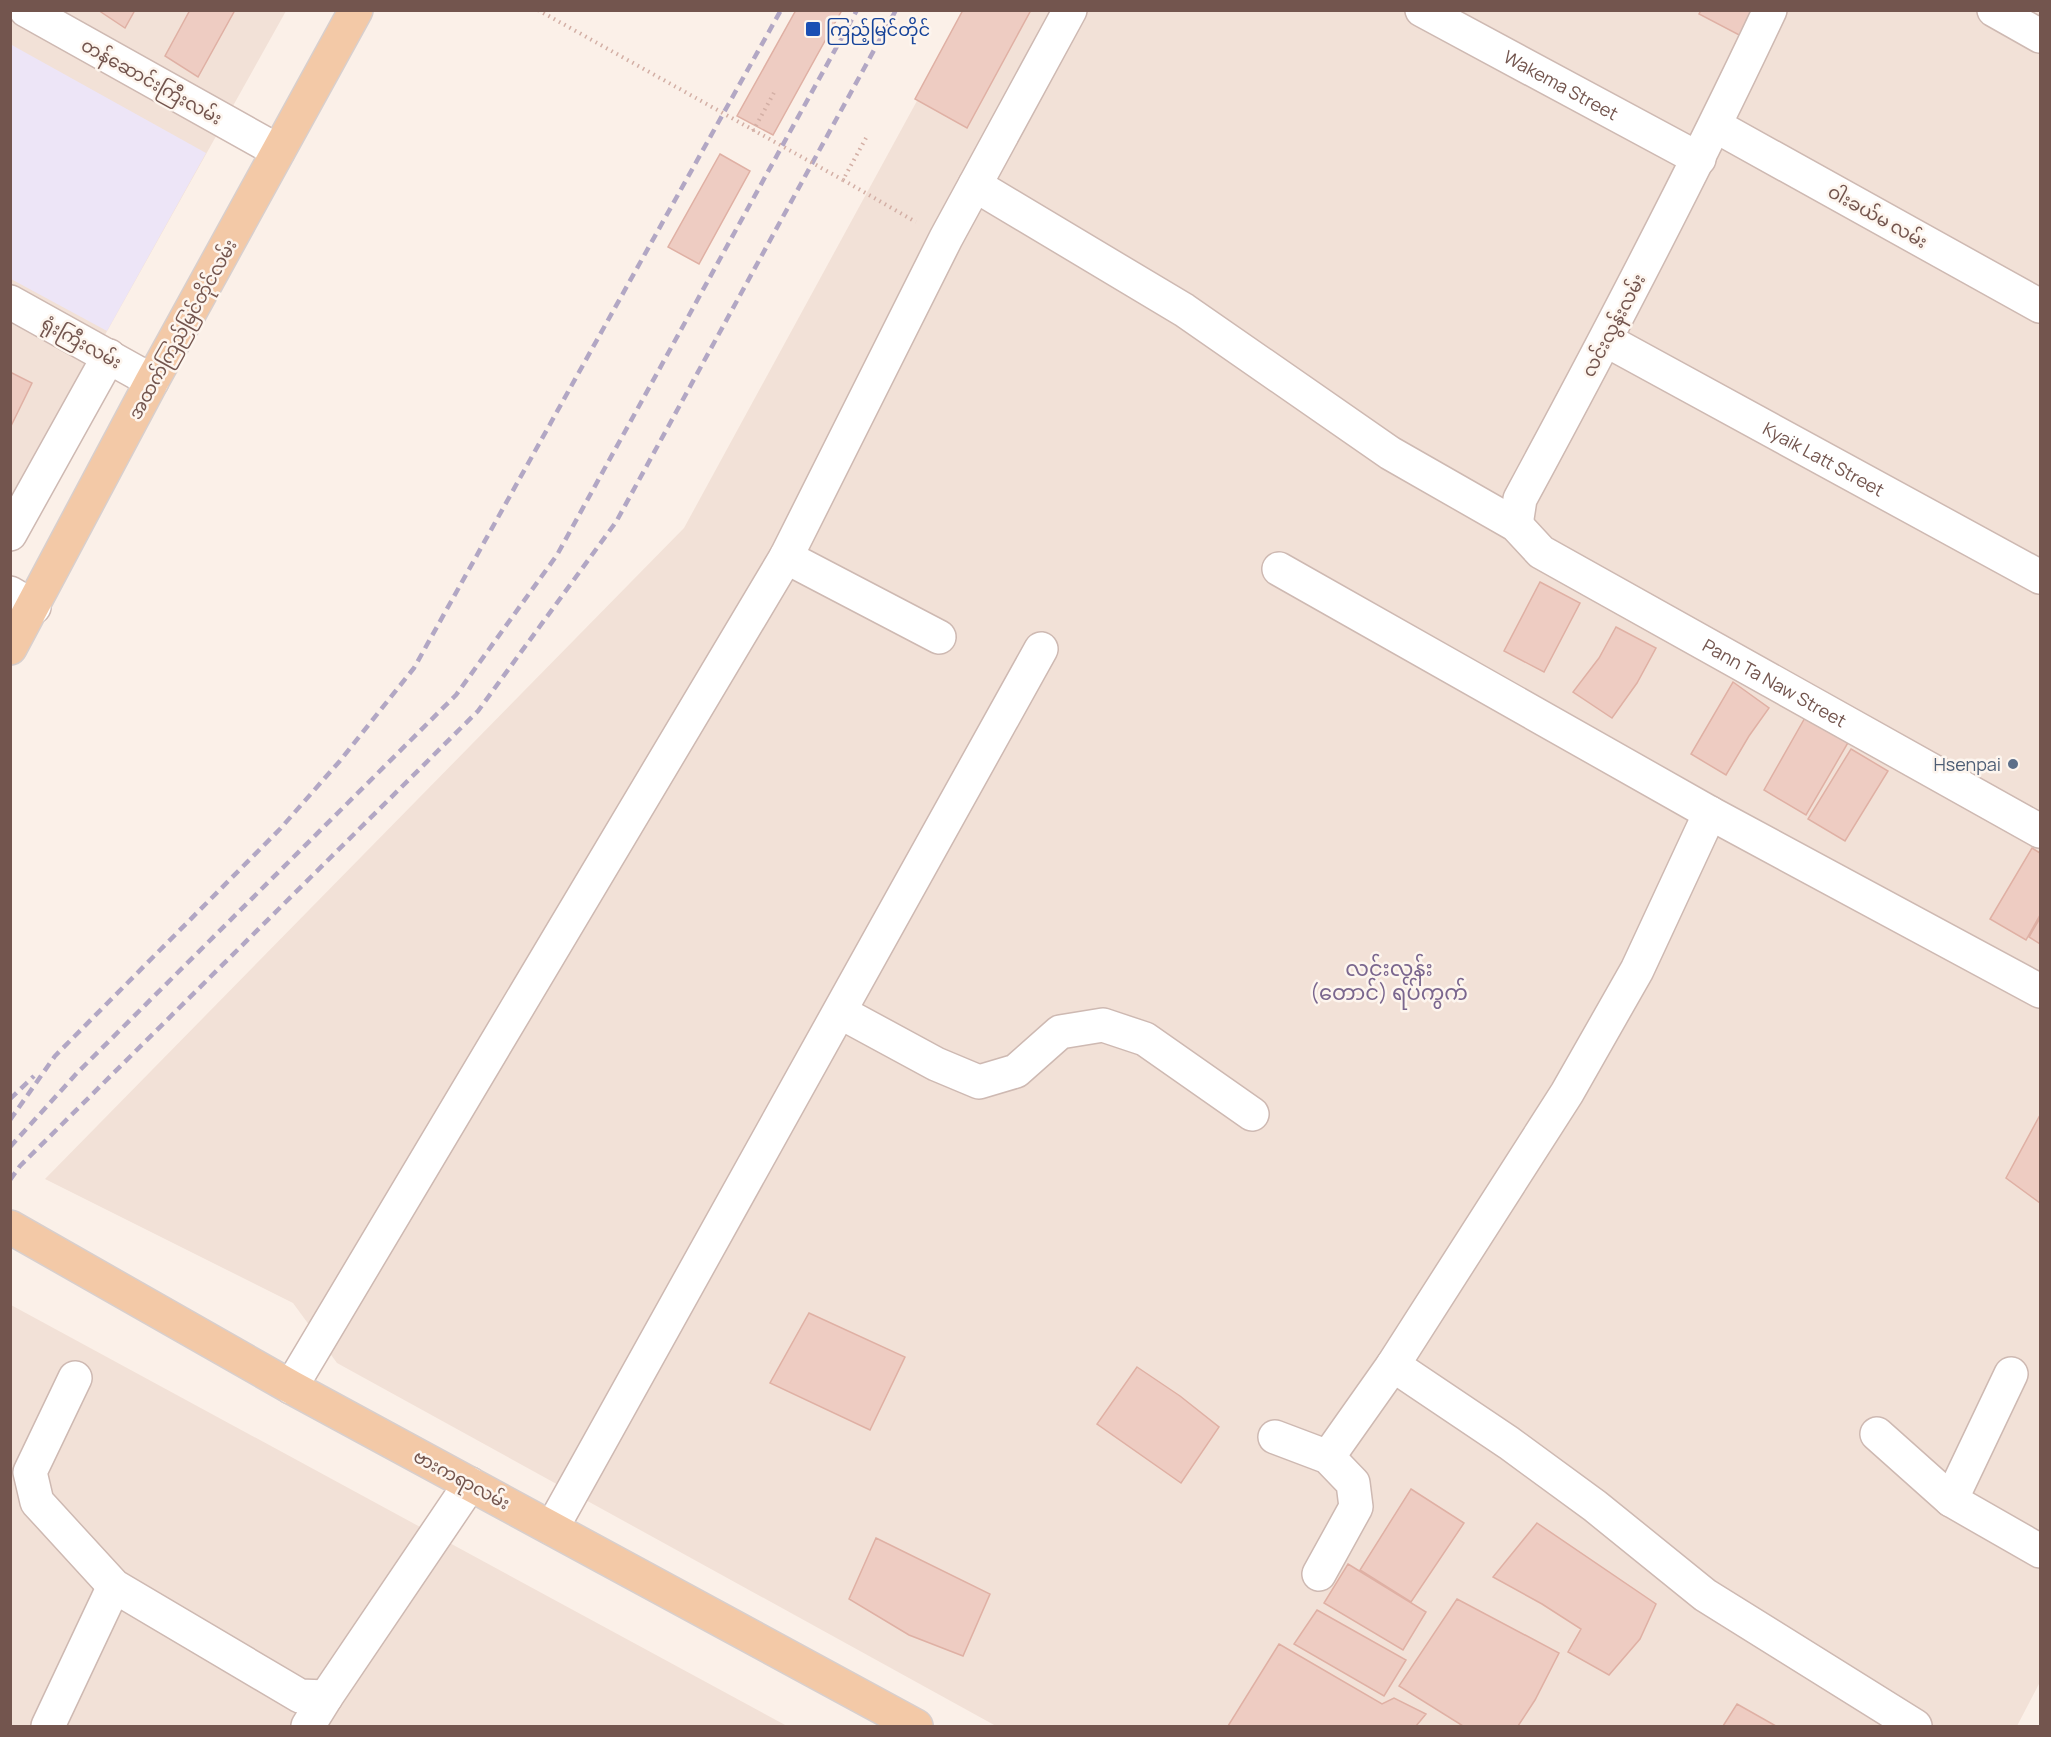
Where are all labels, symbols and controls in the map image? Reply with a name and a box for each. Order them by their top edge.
place label: ကြည့်မြင်တိုင် [826,16,930,45]
marker: ကြည့်မြင်တိုင် [804,20,822,38]
street label: တန်ဆောင်းကြီးလမ်း [75,32,227,133]
street label: Wakema Street [1500,44,1623,125]
street label: ဝါးခယ်မ လမ်း [1824,179,1932,253]
street label: အထက်ကြည်မြင်တိုင်လမ်း [122,234,245,425]
street label: လင်းလွန်းလမ်း [1576,269,1654,383]
street label: ရုံးကြီးလမ်း [36,309,127,377]
street label: Kyaik Latt Street [1759,416,1889,502]
street label: Pann Ta Naw Street [1699,633,1851,732]
place label: Hsenpai [1933,752,2001,776]
marker: Hsenpai [2006,757,2020,771]
district label: လင်းလွန်း (တောင်) ရပ်ကွက် [1310,953,1468,1010]
street label: ဗားကရာလမ်း [408,1444,514,1518]

